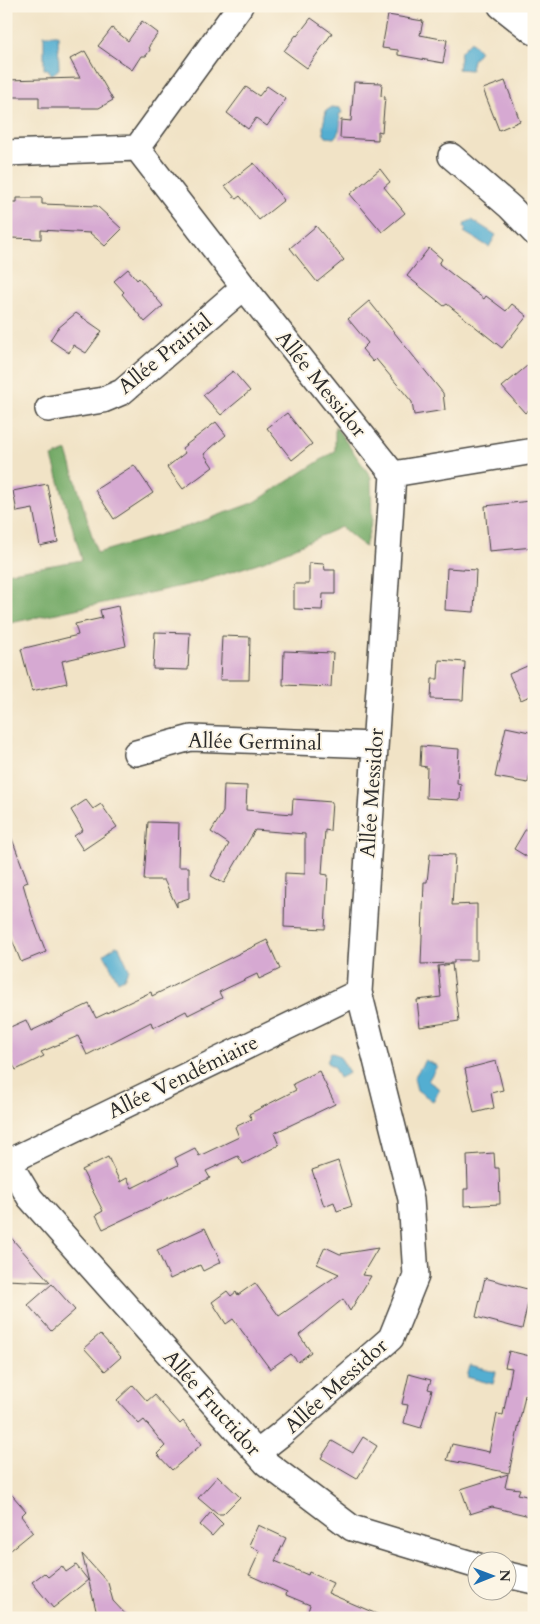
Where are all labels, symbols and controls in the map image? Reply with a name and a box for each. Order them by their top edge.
street label: Allée Prairial [112,307,218,401]
street label: Allée Messidor [269,324,373,444]
street label: Allée Germinal [188,726,322,758]
street label: Allée Messidor [353,727,391,859]
street label: Allée Vendémiaire [103,1028,263,1126]
street label: Allée Messidor [278,1332,394,1440]
street label: Allée Fructidor [156,1344,268,1463]
north arrow [468,1552,518,1602]
text: N [495,1570,514,1582]

